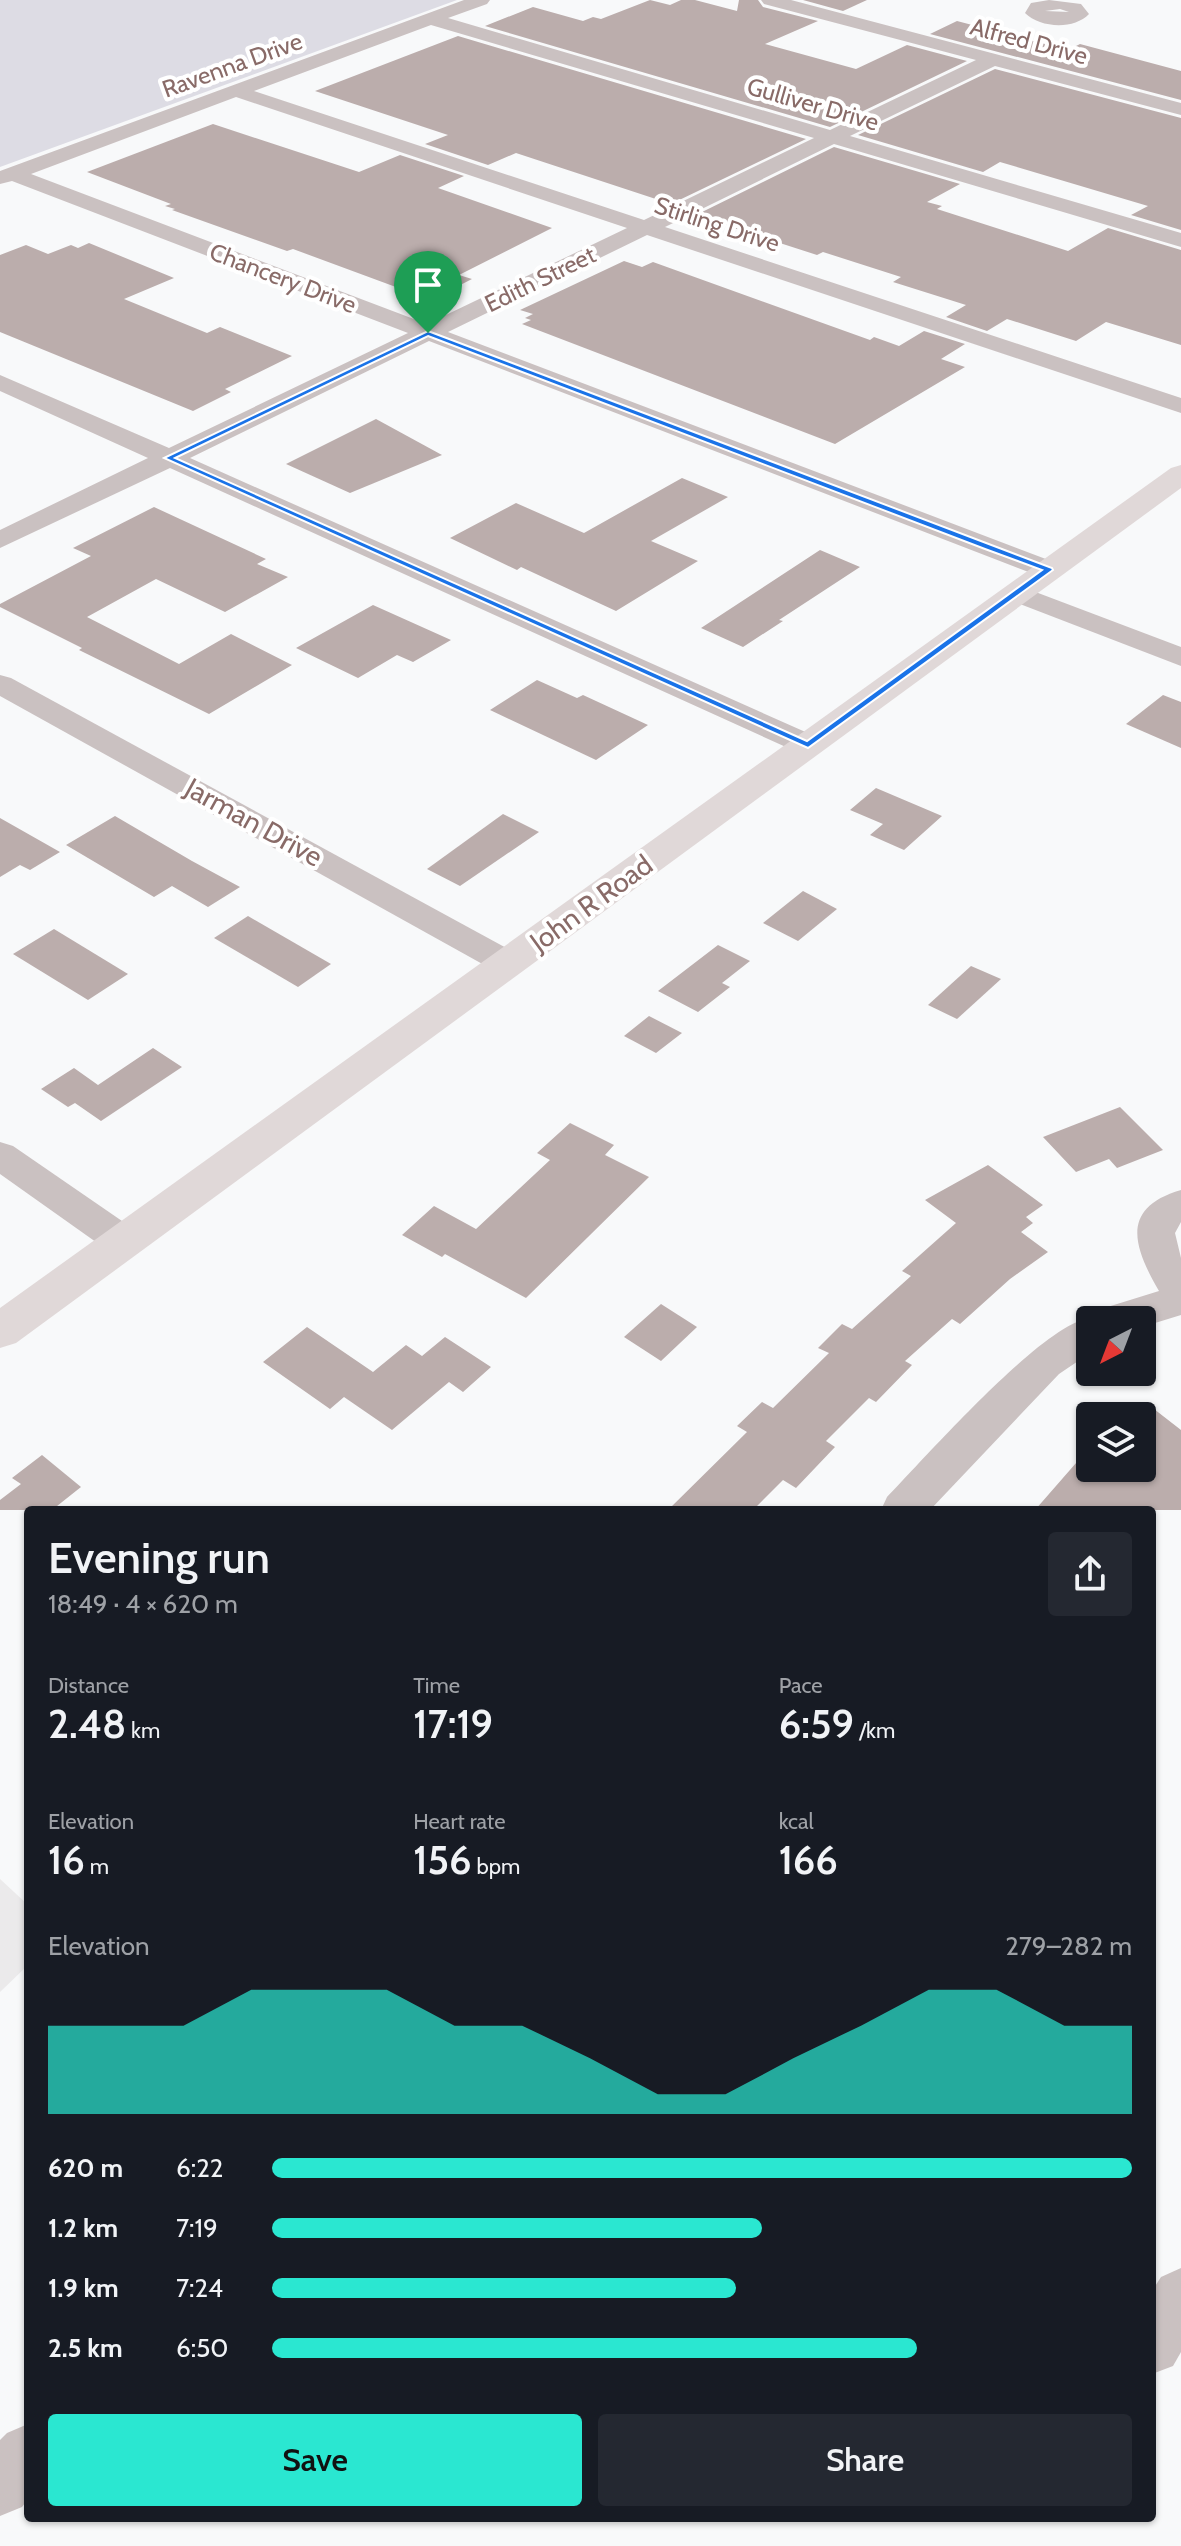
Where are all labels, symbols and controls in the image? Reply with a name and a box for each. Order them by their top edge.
street label: Alfred Drive [967,11,1091,71]
street label: Ravenna Drive [158,26,306,104]
street label: Gulliver Drive [744,71,882,137]
street label: Stirling Drive [651,190,783,258]
street label: Chancery Drive [206,237,360,319]
street label: Edith Street [480,240,600,318]
pin [394,251,462,333]
icon: arrive [406,263,450,307]
street label: Jarman Drive [178,770,329,874]
street label: John R Road [522,847,659,959]
north arrow [1076,1306,1156,1386]
map controls [1076,1306,1156,1482]
button: layers [1076,1402,1156,1482]
text: Evening run [48,1531,270,1584]
button: share [1048,1532,1132,1616]
text: 18:49 · 4 × 620 m [48,1588,238,1620]
text: Distance [48,1672,129,1699]
text: Time [413,1672,460,1699]
text: Pace [779,1672,823,1699]
text: 2.48 [48,1699,126,1748]
text: 17:19 [413,1699,493,1748]
text: 6:59 [779,1699,854,1748]
text: km [126,1717,160,1744]
text: /km [854,1717,895,1744]
text: Elevation [48,1808,134,1835]
text: Heart rate [413,1808,505,1835]
text: kcal [779,1808,814,1835]
text: 16 [48,1835,85,1884]
text: 156 [413,1835,472,1884]
text: 166 [779,1835,838,1884]
text: m [85,1853,109,1880]
text: bpm [472,1853,520,1880]
text: Elevation [48,1930,150,1962]
text: 279–282 m [1005,1930,1132,1962]
text: 620 m [48,2152,123,2184]
text: 6:22 [176,2152,223,2184]
text: 1.2 km [48,2212,118,2244]
text: 7:19 [176,2212,218,2244]
text: 1.9 km [48,2272,119,2304]
text: 7:24 [176,2272,223,2304]
text: 2.5 km [48,2332,123,2364]
text: 6:50 [176,2332,228,2364]
button: Save [48,2414,582,2506]
button: Share [598,2414,1132,2506]

